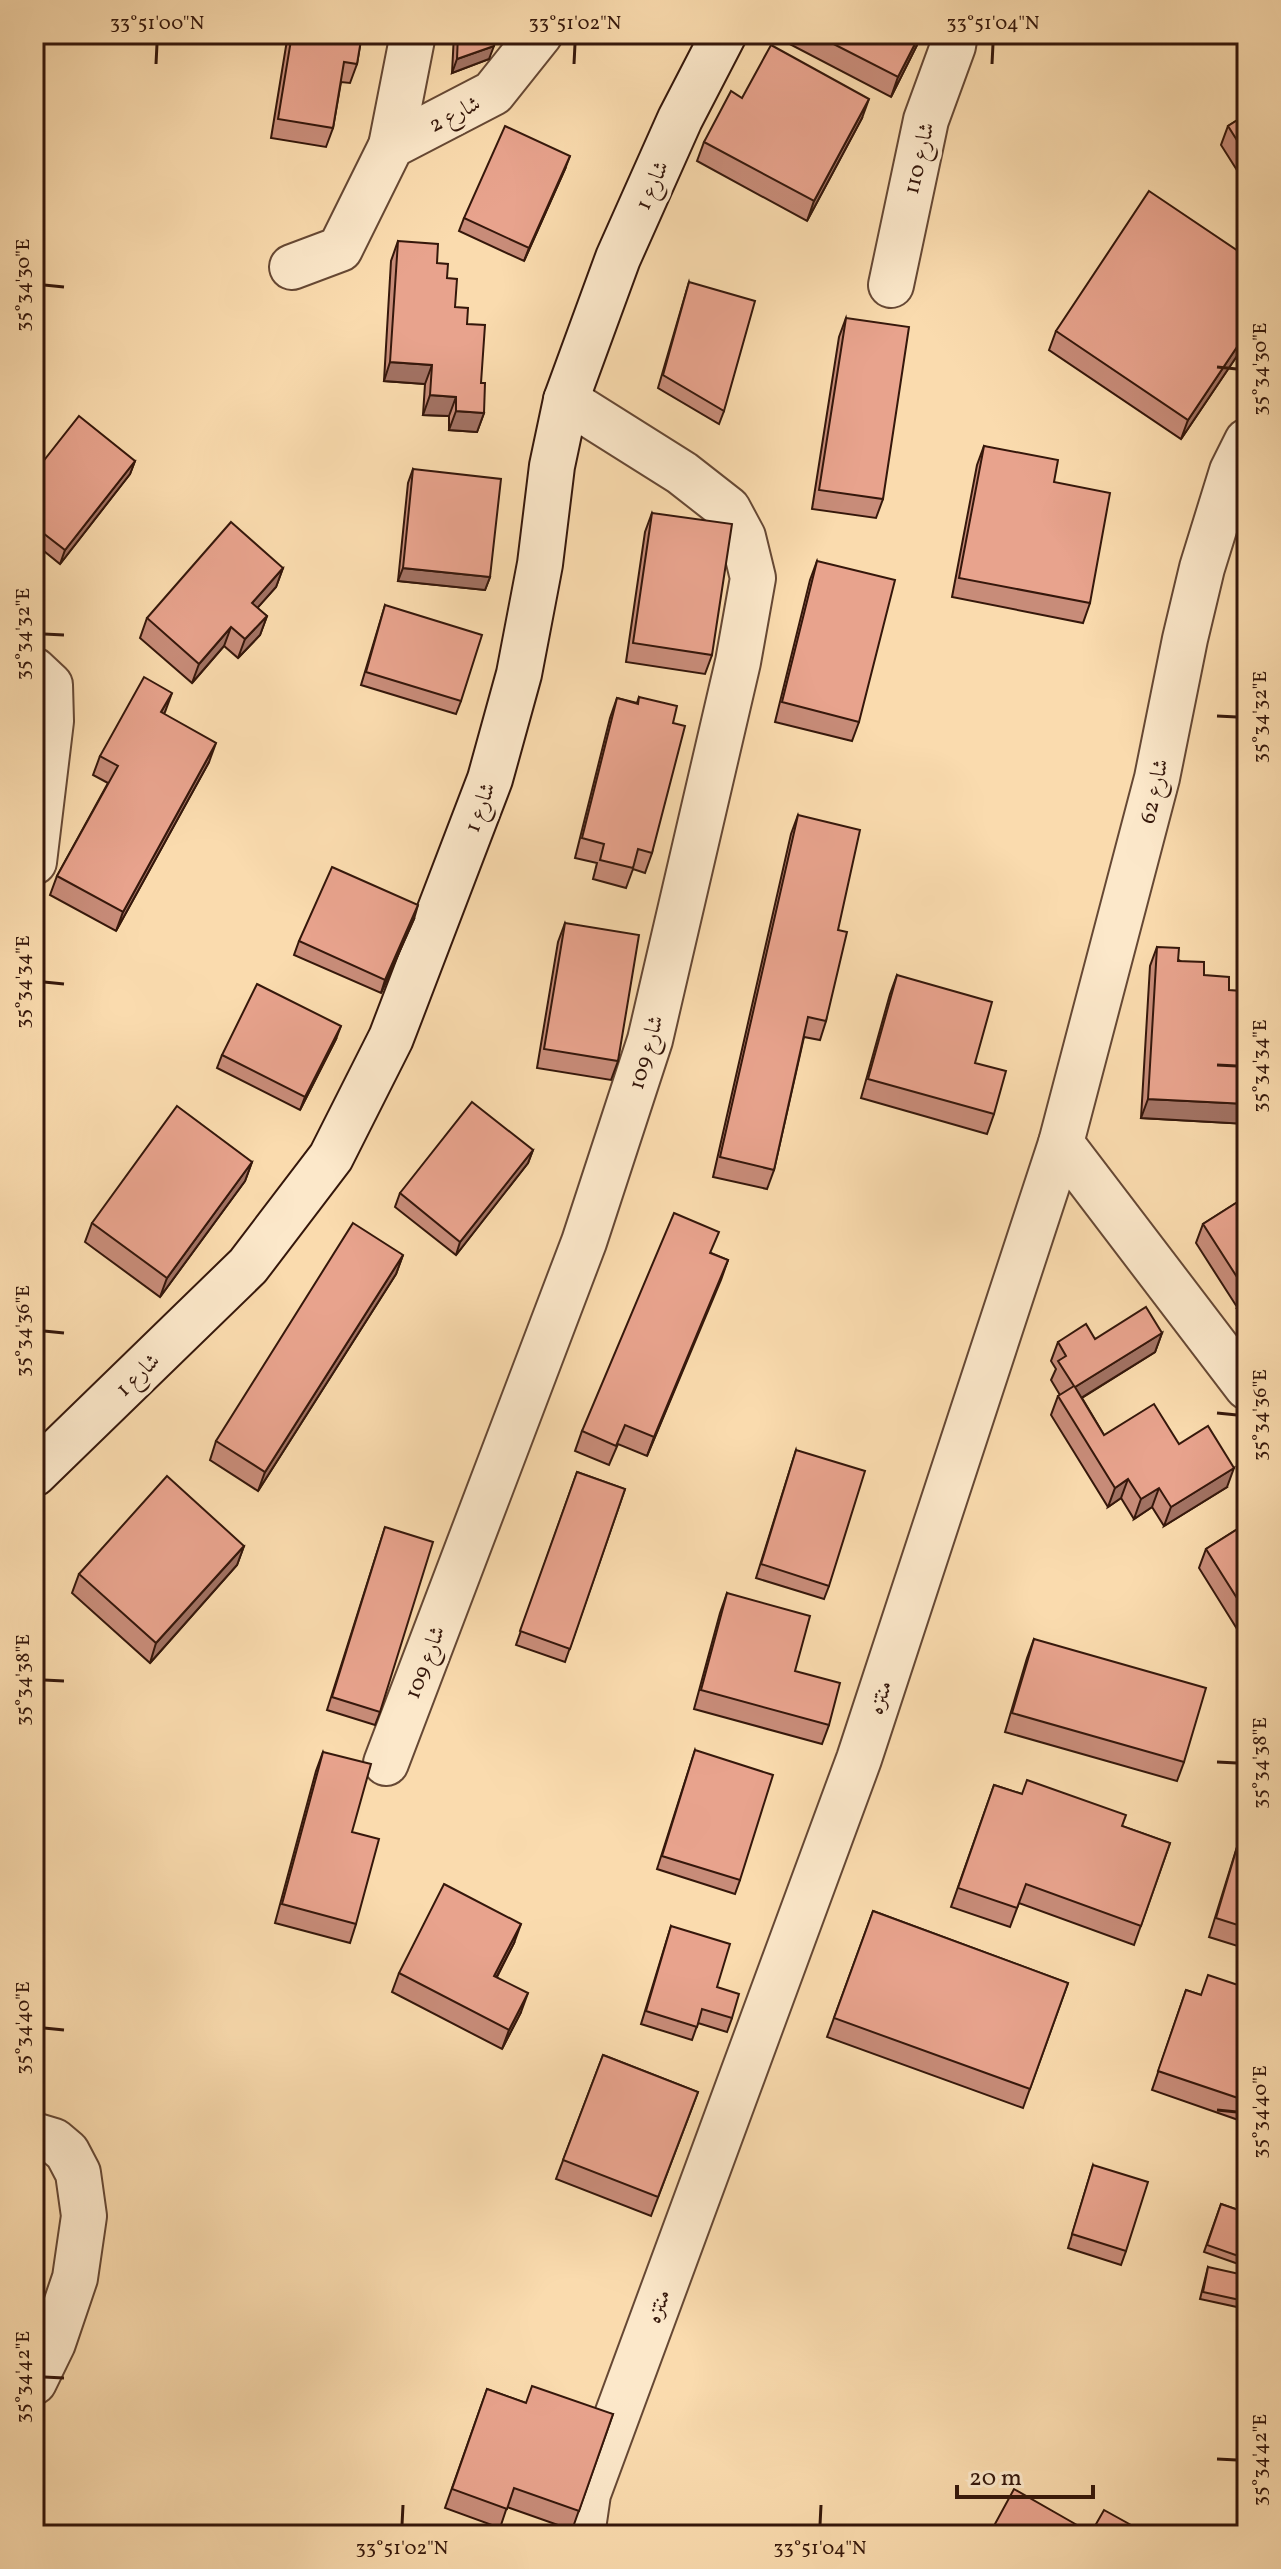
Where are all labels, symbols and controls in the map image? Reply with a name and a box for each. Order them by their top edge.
text: 33°51'00"N [110,10,204,38]
text: 33°51'02"N [529,10,622,38]
text: 33°51'04"N [946,10,1040,38]
street label: شارع 2 [424,89,487,142]
street label: شارع 110 [897,120,945,198]
street label: شارع 1 [629,156,679,216]
text: 35°34'30"E [10,238,38,332]
text: 35°34'30"E [1247,322,1275,416]
text: 35°34'32"E [10,588,38,680]
text: 35°34'32"E [1247,671,1275,763]
street label: شارع 62 [1133,756,1179,827]
street label: شارع 1 [458,779,506,838]
text: 35°34'34"E [10,935,38,1029]
street label: شارع 109 [622,1012,674,1094]
text: 35°34'34"E [1247,1019,1275,1113]
text: 35°34'36"E [10,1285,38,1377]
street label: شارع 1 [110,1347,169,1405]
text: 35°34'36"E [1247,1369,1275,1461]
street label: شارع 109 [398,1622,455,1704]
text: 35°34'38"E [10,1634,38,1726]
street label: منتزه [861,1677,901,1719]
text: 35°34'38"E [1247,1717,1275,1809]
text: 35°34'40"E [10,1981,38,2075]
text: 35°34'40"E [1247,2065,1275,2159]
street label: منتزه [639,2286,680,2328]
text: 35°34'42"E [10,2331,38,2423]
text: 35°34'42"E [1247,2414,1275,2506]
scale bar [957,2449,1093,2499]
text: 20 m [969,2462,1022,2496]
text: 33°51'02"N [356,2535,449,2563]
text: 33°51'04"N [773,2535,867,2563]

